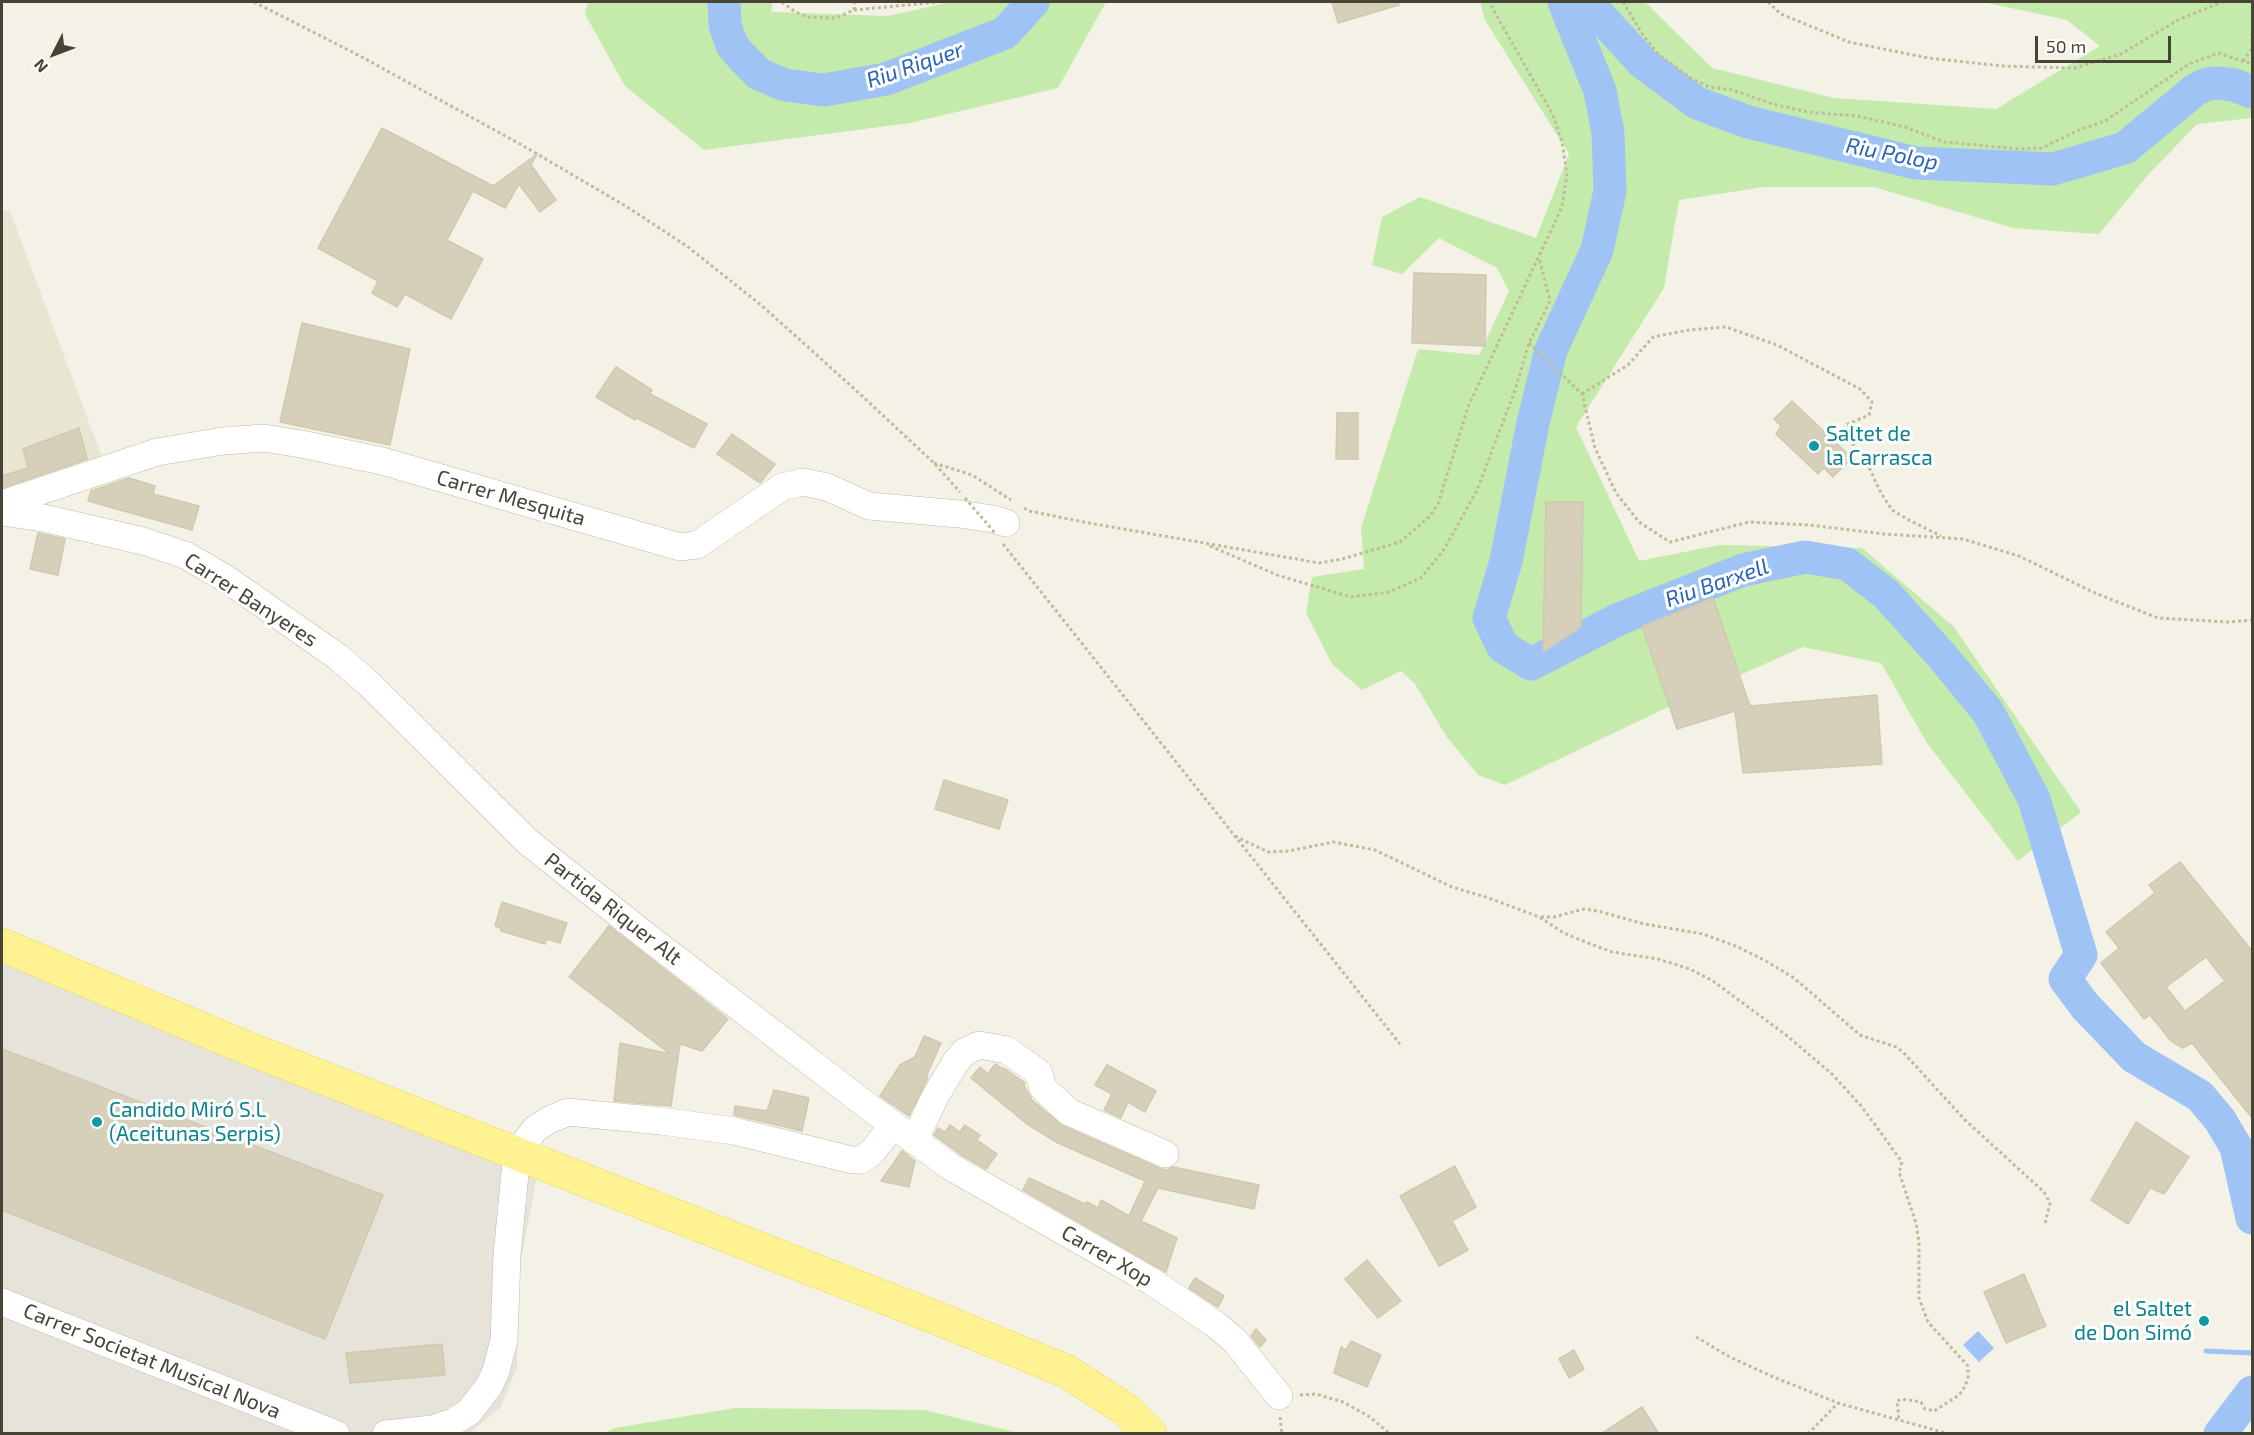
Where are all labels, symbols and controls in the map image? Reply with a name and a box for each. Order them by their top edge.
north arrow [24,24,84,84]
scale bar [2038,24,2174,62]
text: 50 m [2046,35,2086,57]
water label: Riu Riquer [863,36,967,94]
text: N [29,56,51,77]
water label: Riu Polop [1844,132,1940,176]
place label: Saltet de la Carrasca [1826,421,1933,471]
marker: Saltet de la Carrasca [1807,439,1821,453]
street label: Carrer Mesquita [434,465,588,531]
street label: Carrer Banyeres [180,548,322,652]
water label: Riu Barxell [1662,553,1772,613]
street label: Partida Riquer Alt [539,848,687,970]
place label: Candido Miró S.L (Aceitunas Serpis) [109,1097,281,1147]
marker: Candido Miró S.L (Aceitunas Serpis) [90,1115,104,1129]
street label: Carrer Xop [1057,1220,1157,1292]
place label: el Saltet de Don Simó [2074,1296,2192,1346]
street label: Carrer Societat Musical Nova [20,1298,284,1424]
marker: el Saltet de Don Simó [2197,1314,2211,1328]

